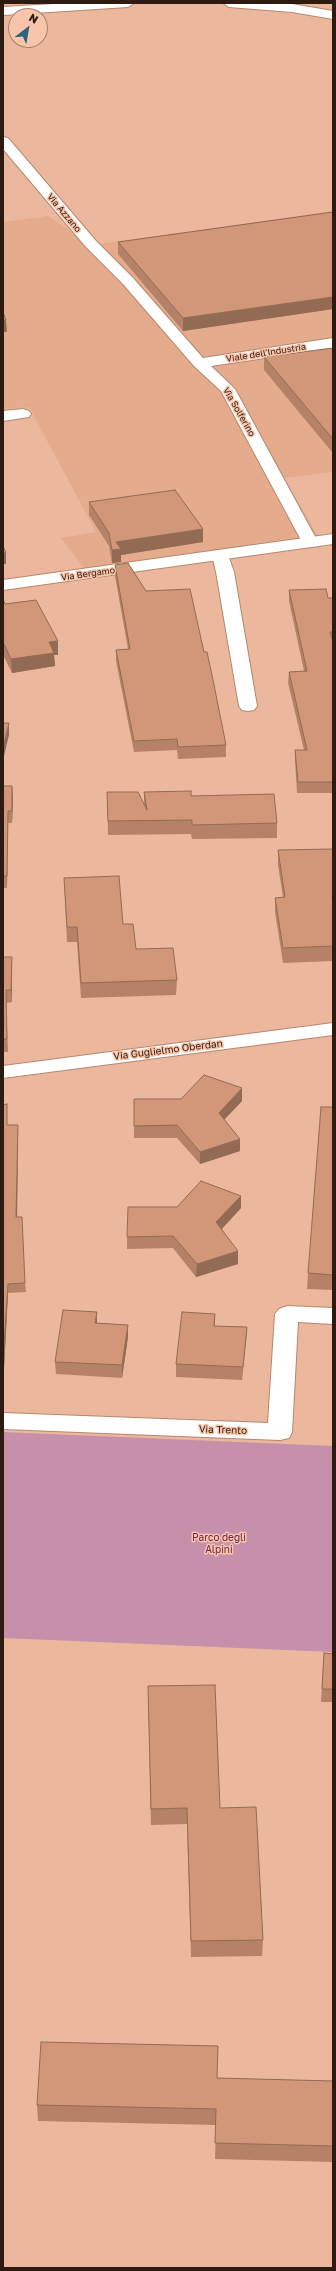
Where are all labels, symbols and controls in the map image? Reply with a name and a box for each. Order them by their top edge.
north arrow [8,8,48,48]
text: N [27,10,41,26]
street label: Via Azzano [45,191,83,235]
street label: Viale dell'Industria [225,341,307,365]
street label: Via Solferino [221,386,257,438]
street label: Via Bergamo [60,565,116,583]
street label: Via Guglielmo Oberdan [113,1037,223,1063]
street label: Via Trento [199,1423,247,1437]
park label: Parco degli Alpini [192,1532,246,1556]

